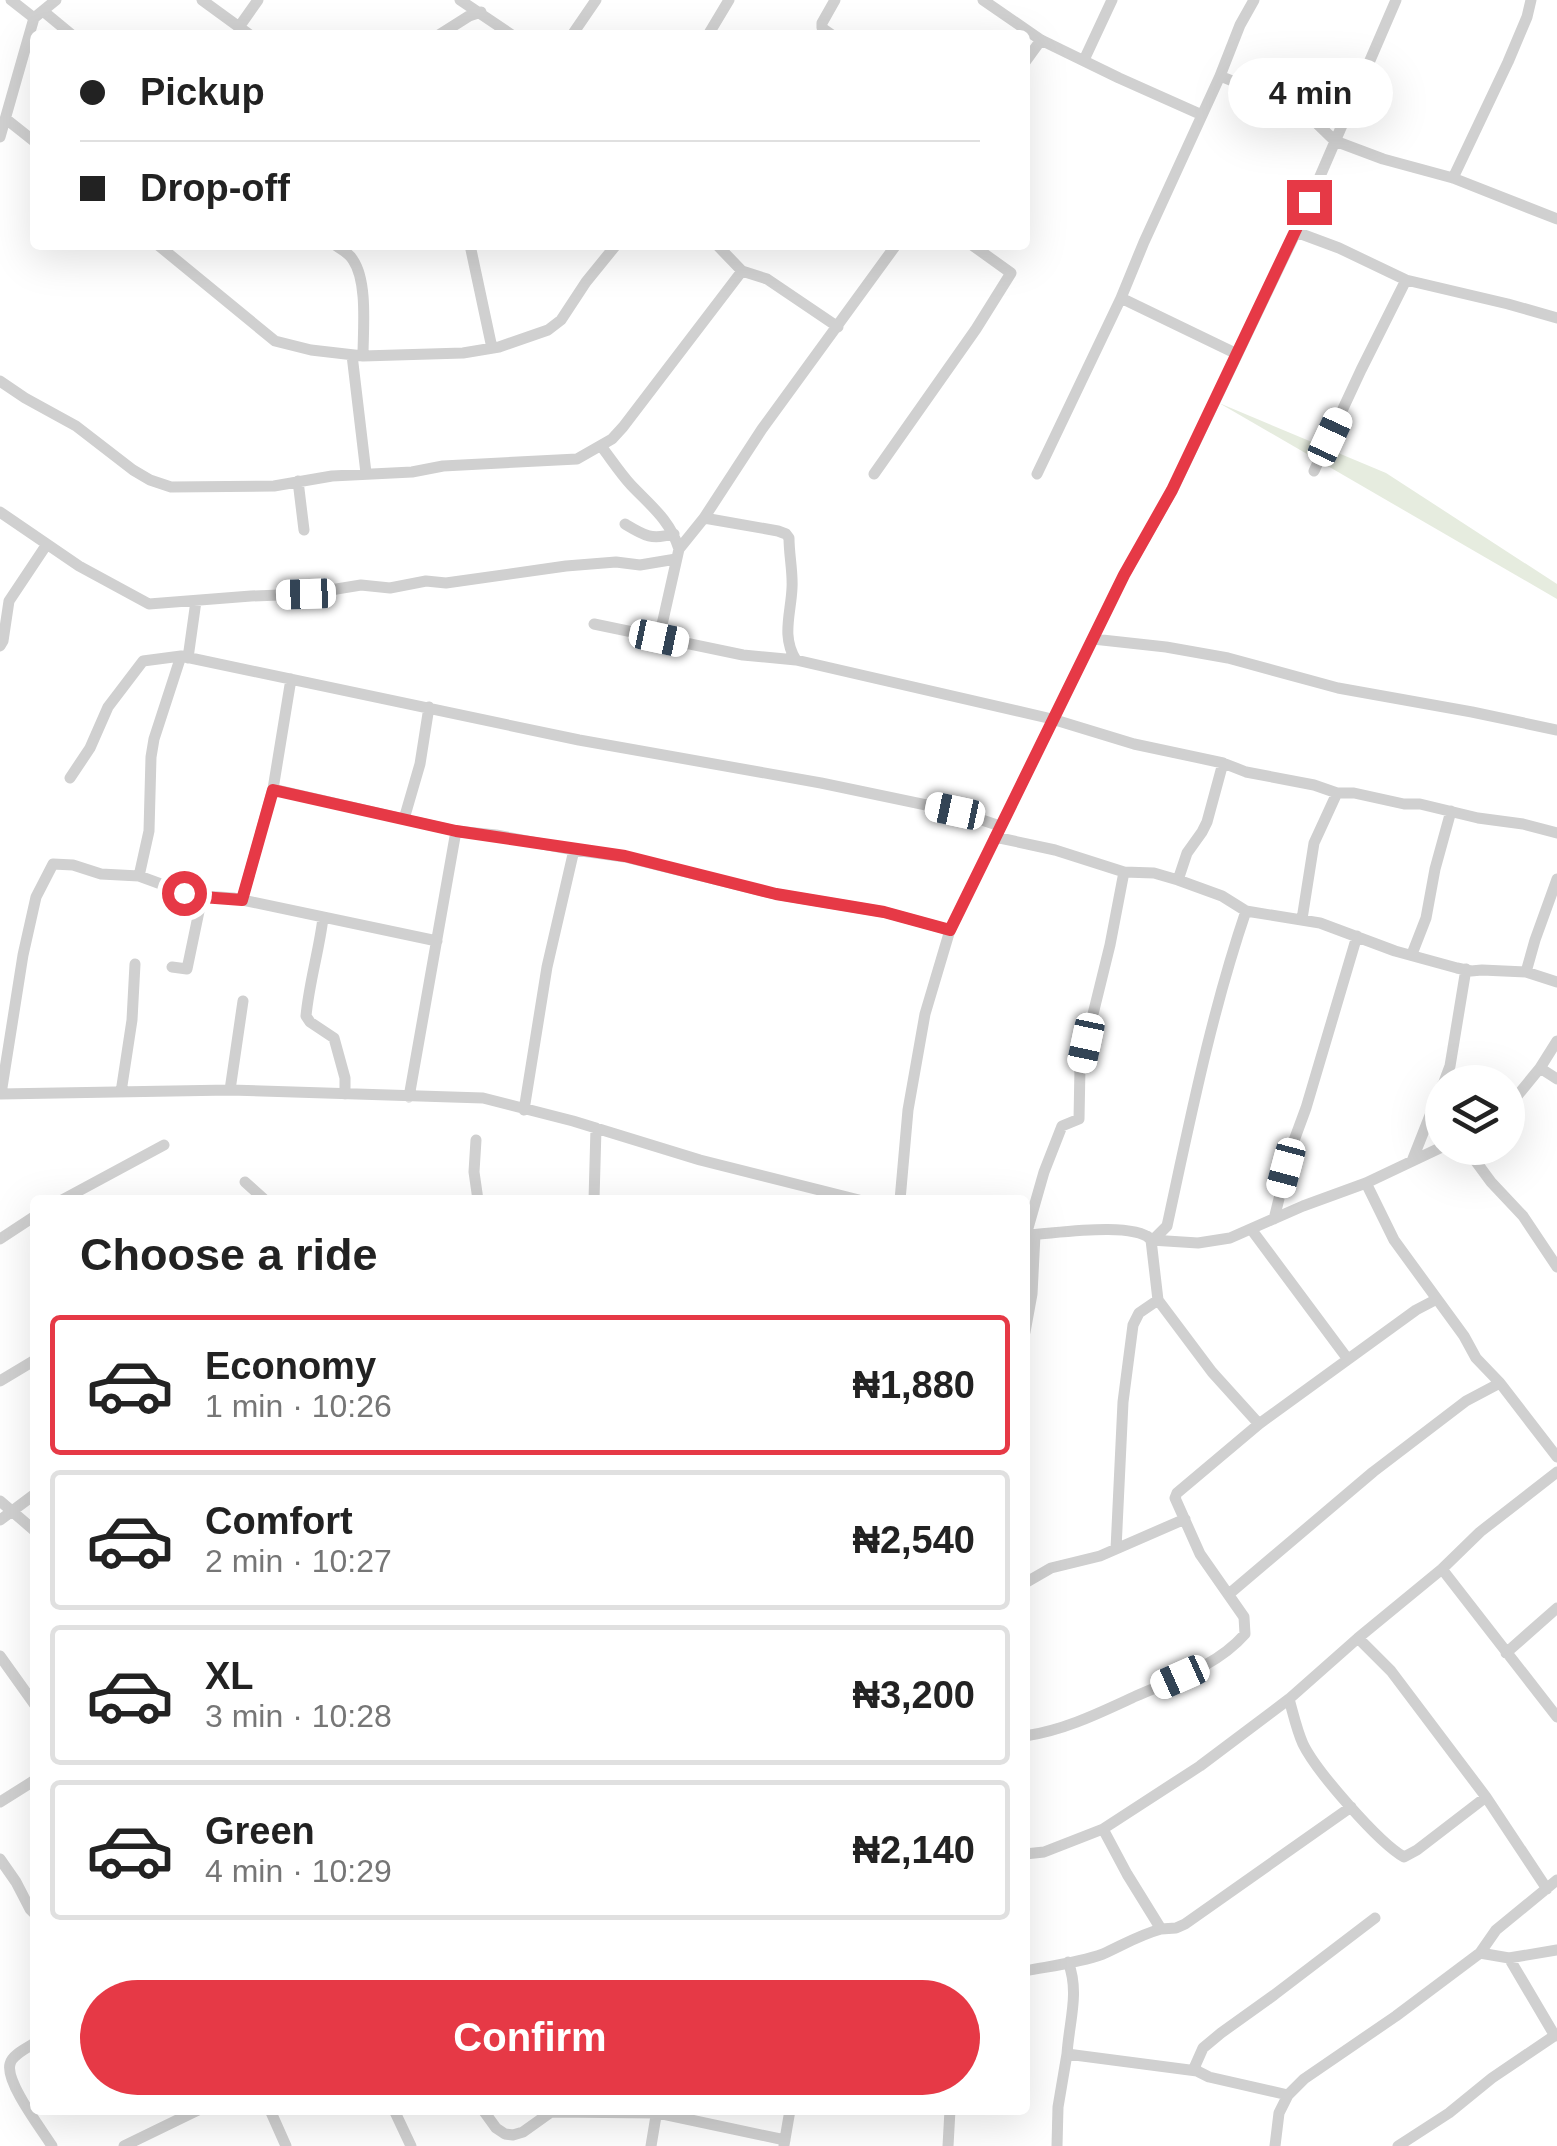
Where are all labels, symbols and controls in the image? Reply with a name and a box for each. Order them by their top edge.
callout: 4 min [1226,57,1392,127]
text: Pickup [140,71,265,113]
text: 4 min [1269,75,1352,111]
text: Drop-off [140,167,290,209]
route end [1287,180,1332,225]
car [1304,403,1356,471]
car [275,578,337,610]
car [627,617,691,659]
car [923,790,987,832]
route start [162,871,207,916]
car [1065,1011,1107,1075]
map controls [1425,1065,1525,1165]
button: layers [1425,1065,1525,1165]
car [1264,1135,1308,1201]
text: Choose a ride [80,1229,378,1280]
icon: car [85,1340,175,1430]
text: Economy [205,1345,376,1387]
text: ₦1,880 [852,1364,975,1406]
text: 1 min · 10:26 [205,1388,392,1424]
icon: car [85,1495,175,1585]
text: Comfort [205,1500,353,1542]
text: ₦2,540 [852,1519,975,1561]
text: 2 min · 10:27 [205,1543,392,1579]
icon: car [85,1650,175,1740]
car [1146,1651,1214,1703]
text: XL [205,1655,254,1697]
text: ₦3,200 [852,1674,975,1716]
text: 3 min · 10:28 [205,1698,392,1734]
icon: car [85,1805,175,1895]
text: Green [205,1810,315,1852]
text: ₦2,140 [852,1829,975,1871]
text: 4 min · 10:29 [205,1853,392,1889]
button: Confirm [80,1980,980,2095]

